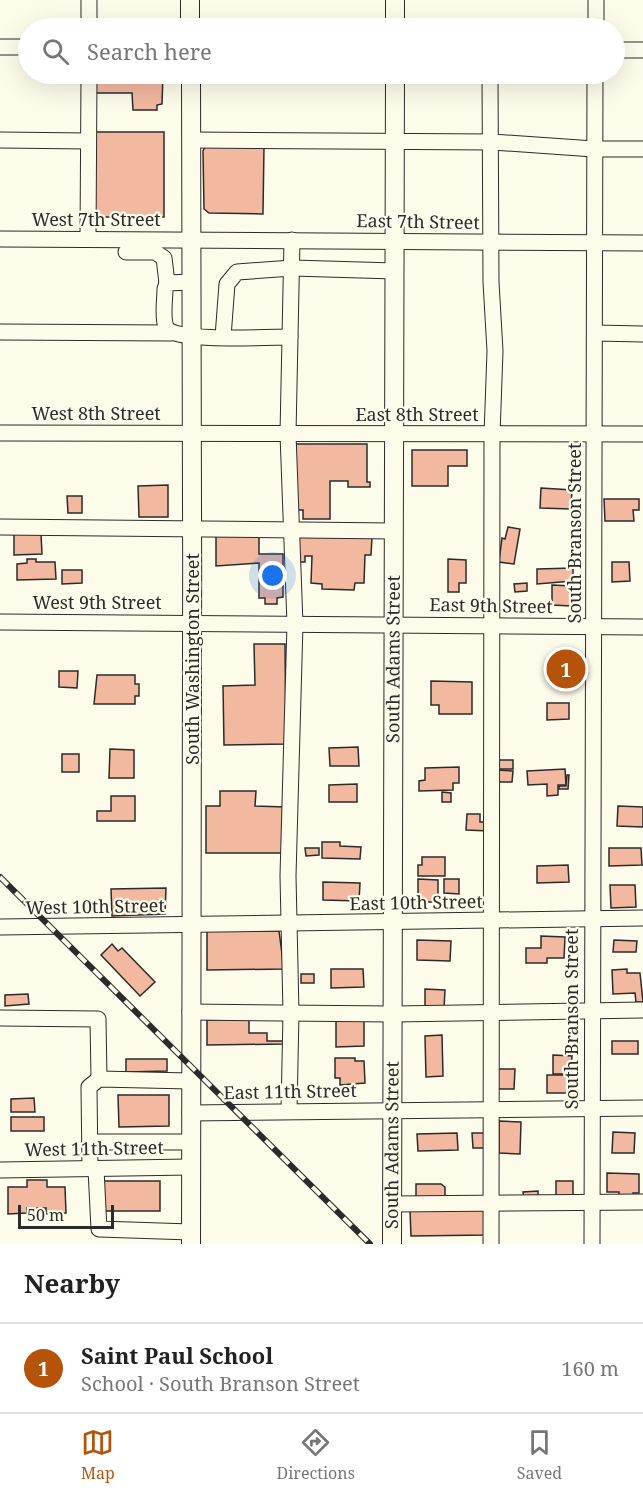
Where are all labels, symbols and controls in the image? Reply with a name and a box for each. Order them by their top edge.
search box [18,18,625,84]
icon: search [39,35,72,68]
text: Search here [87,36,212,66]
street label: West 7th Street [31,207,161,231]
street label: East 7th Street [356,208,480,234]
street label: West 8th Street [31,401,161,425]
street label: East 8th Street [355,402,479,426]
street label: South Branson Street [562,443,586,623]
street label: South Washington Street [180,553,204,765]
your location [258,561,287,590]
street label: South Adams Street [380,575,405,743]
street label: West 9th Street [32,590,162,614]
street label: East 9th Street [429,592,553,618]
pin: 1 [546,646,586,692]
street label: East 10th Street [349,889,483,915]
street label: West 10th Street [25,893,165,919]
street label: South Branson Street [559,929,583,1109]
street label: South Adams Street [379,1061,403,1229]
street label: East 11th Street [223,1078,357,1104]
street label: West 11th Street [24,1135,164,1161]
scale bar [18,1202,114,1230]
text: 50 m [27,1204,64,1226]
text: Nearby [24,1265,120,1301]
text: Saint Paul School [81,1340,273,1370]
text: 1 [38,1355,49,1382]
text: 160 m [561,1355,619,1382]
text: School · South Branson Street [81,1370,360,1397]
tab: Map [81,1426,115,1484]
tab: Directions [277,1426,355,1484]
tab: Saved [517,1426,562,1484]

